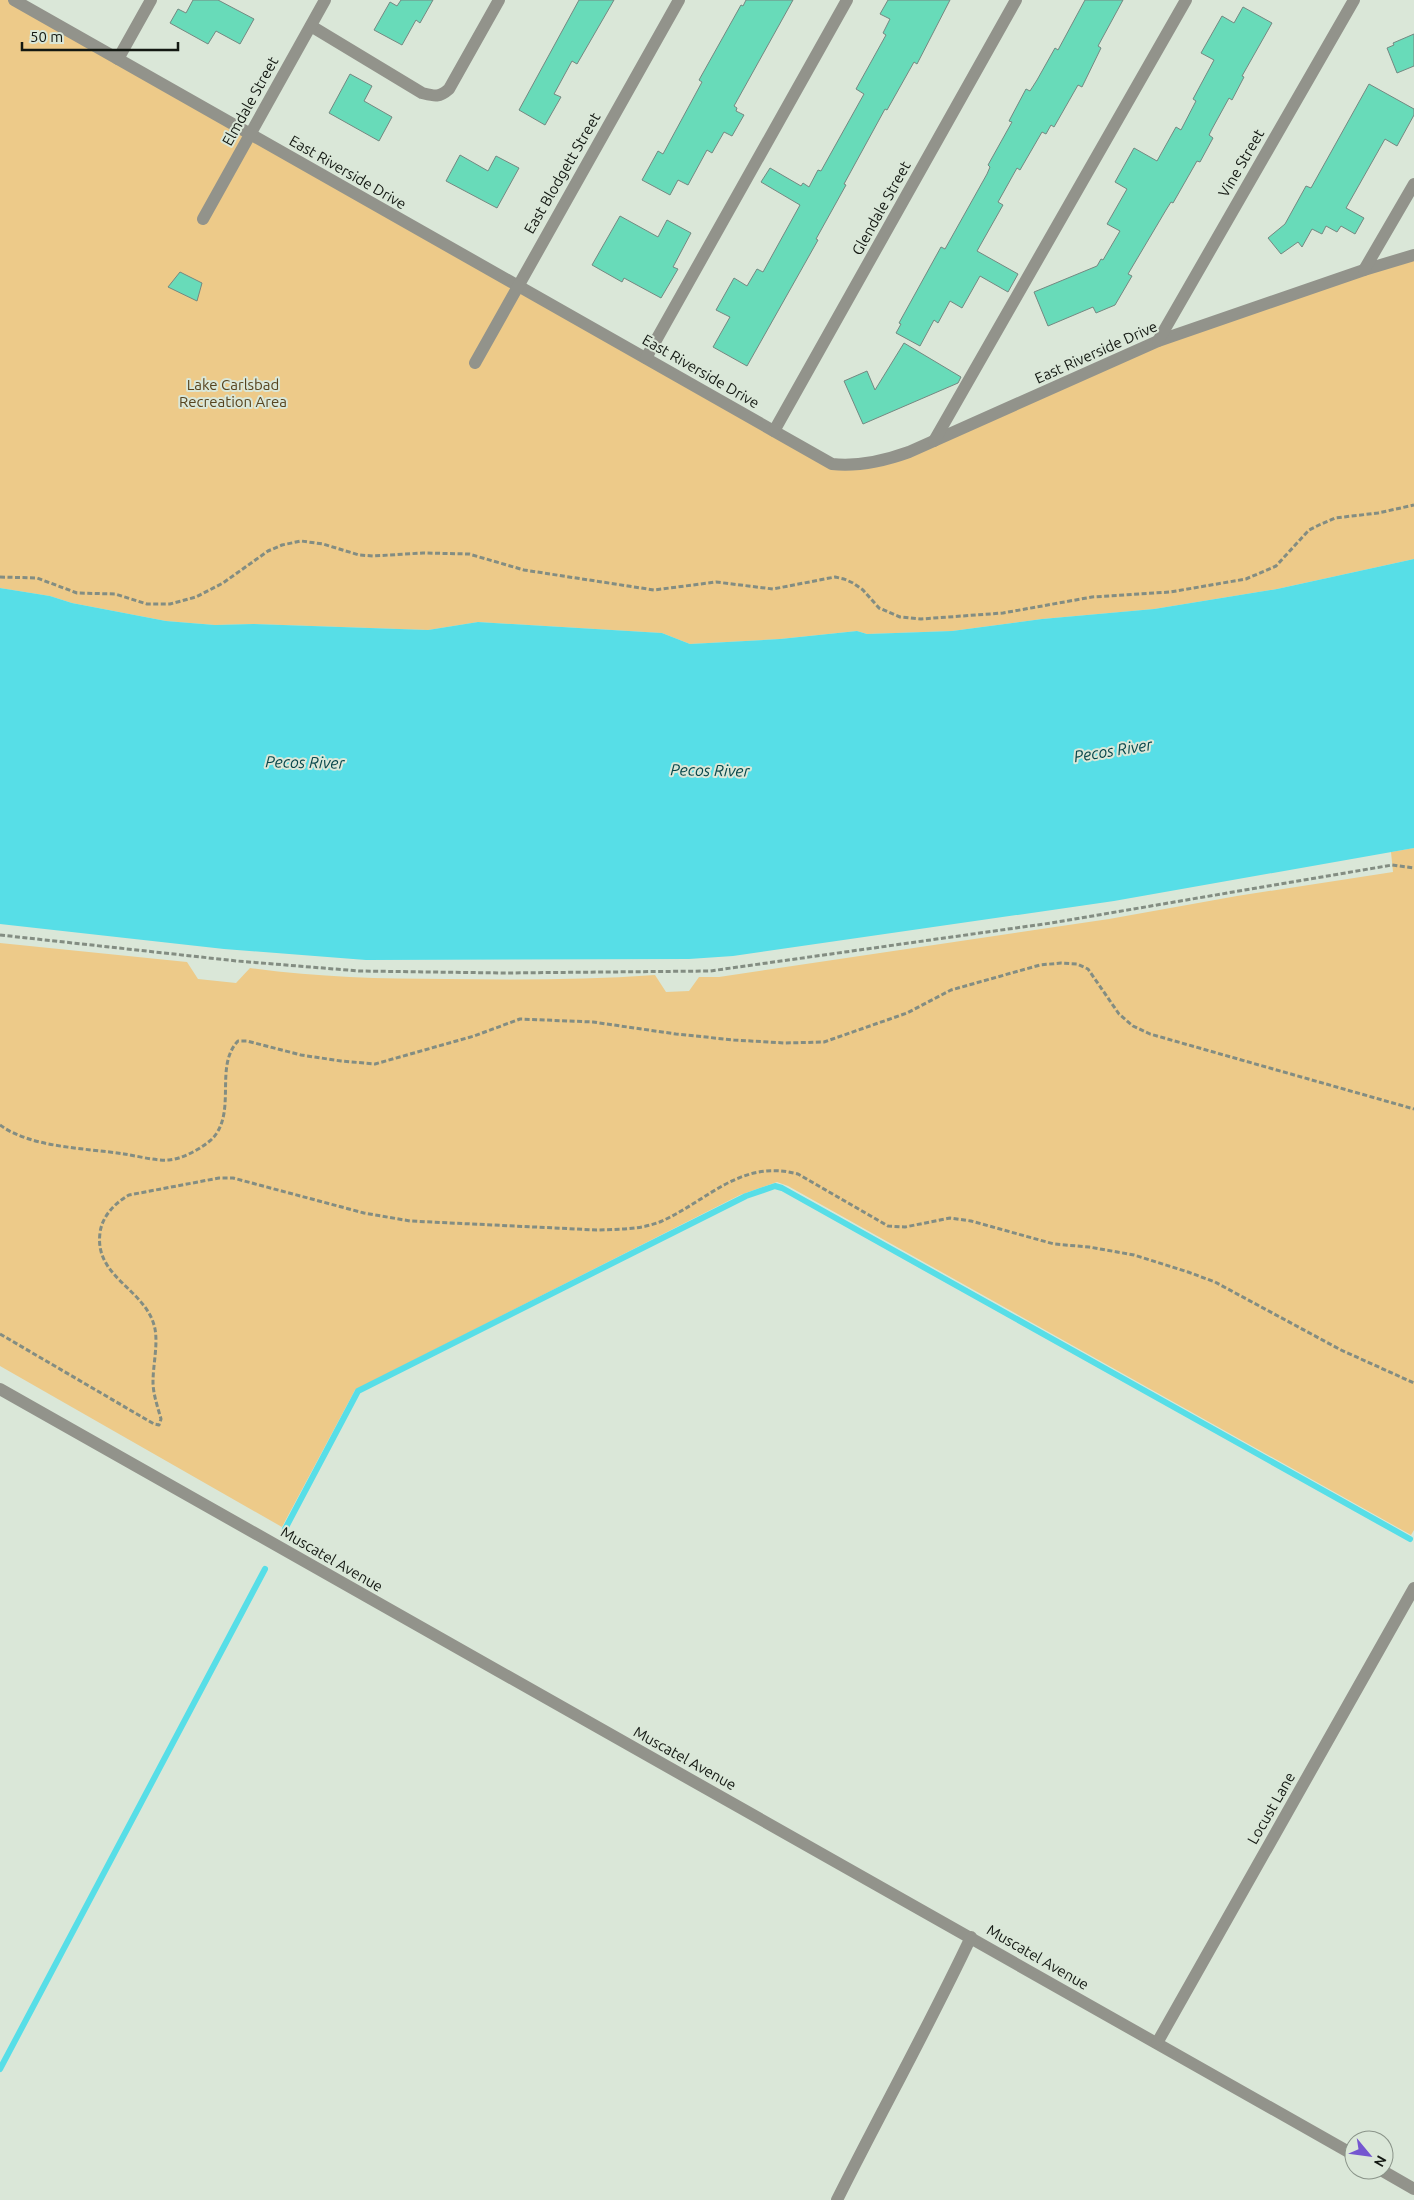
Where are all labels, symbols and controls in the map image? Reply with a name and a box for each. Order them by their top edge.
scale bar [22,20,179,52]
text: 50 m [30,28,63,45]
street label: Elmdale Street [218,53,282,149]
street label: East Blodgett Street [520,109,604,237]
street label: Vine Street [1215,126,1267,200]
street label: East Riverside Drive [286,132,410,212]
street label: Glendale Street [848,158,914,258]
street label: East Riverside Drive [1032,317,1160,387]
street label: East Riverside Drive [639,331,763,411]
park label: Lake Carlsbad Recreation Area [179,376,287,410]
water label: Pecos River [1072,735,1154,765]
water label: Pecos River [265,752,346,772]
water label: Pecos River [670,760,751,780]
street label: Muscatel Avenue [278,1523,386,1595]
street label: Muscatel Avenue [631,1723,739,1793]
street label: Locust Lane [1244,1769,1298,1847]
street label: Muscatel Avenue [984,1921,1092,1993]
north arrow [1344,2130,1394,2180]
text: N [1371,2153,1390,2170]

